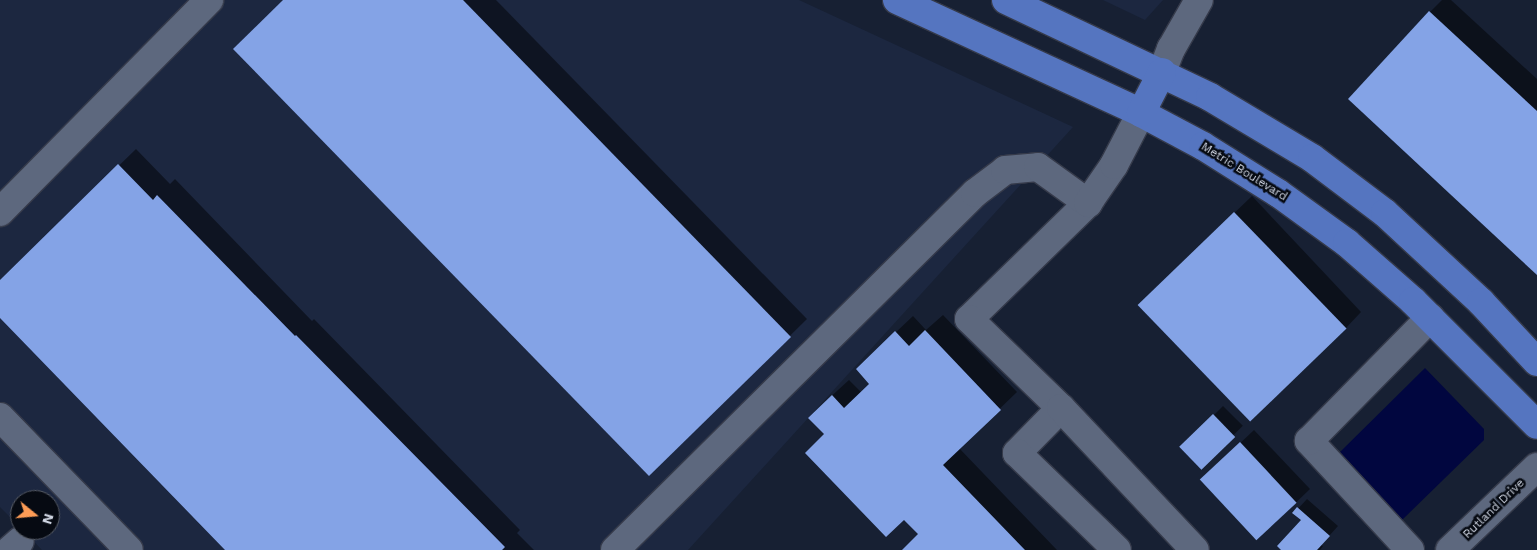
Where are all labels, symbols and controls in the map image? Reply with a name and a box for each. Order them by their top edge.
street label: Metric Boulevard [1198,140,1290,204]
street label: Rutland Drive [1460,476,1528,542]
north arrow [10,490,60,540]
text: N [39,512,58,526]

